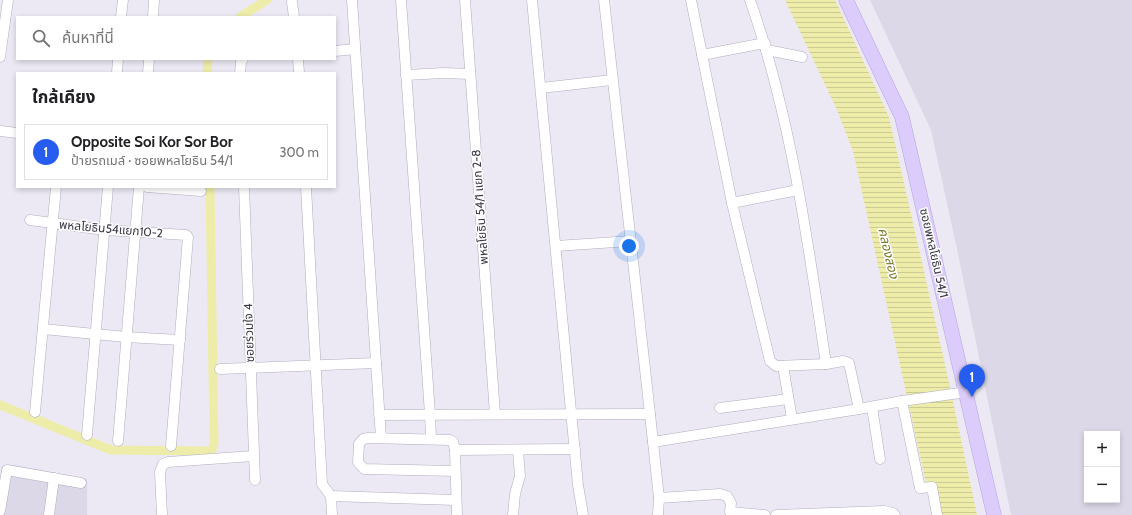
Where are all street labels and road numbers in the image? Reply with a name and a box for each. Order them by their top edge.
street label: พหลโยธิน 54/1 แยก 2-8 [468,149,491,265]
street label: ซอยพหลโยธิน 54/1 [917,207,952,299]
street label: พหลโยธิน54แยก10-2 [58,216,164,241]
street label: ซอยร่วมใจ 4 [240,303,257,363]

